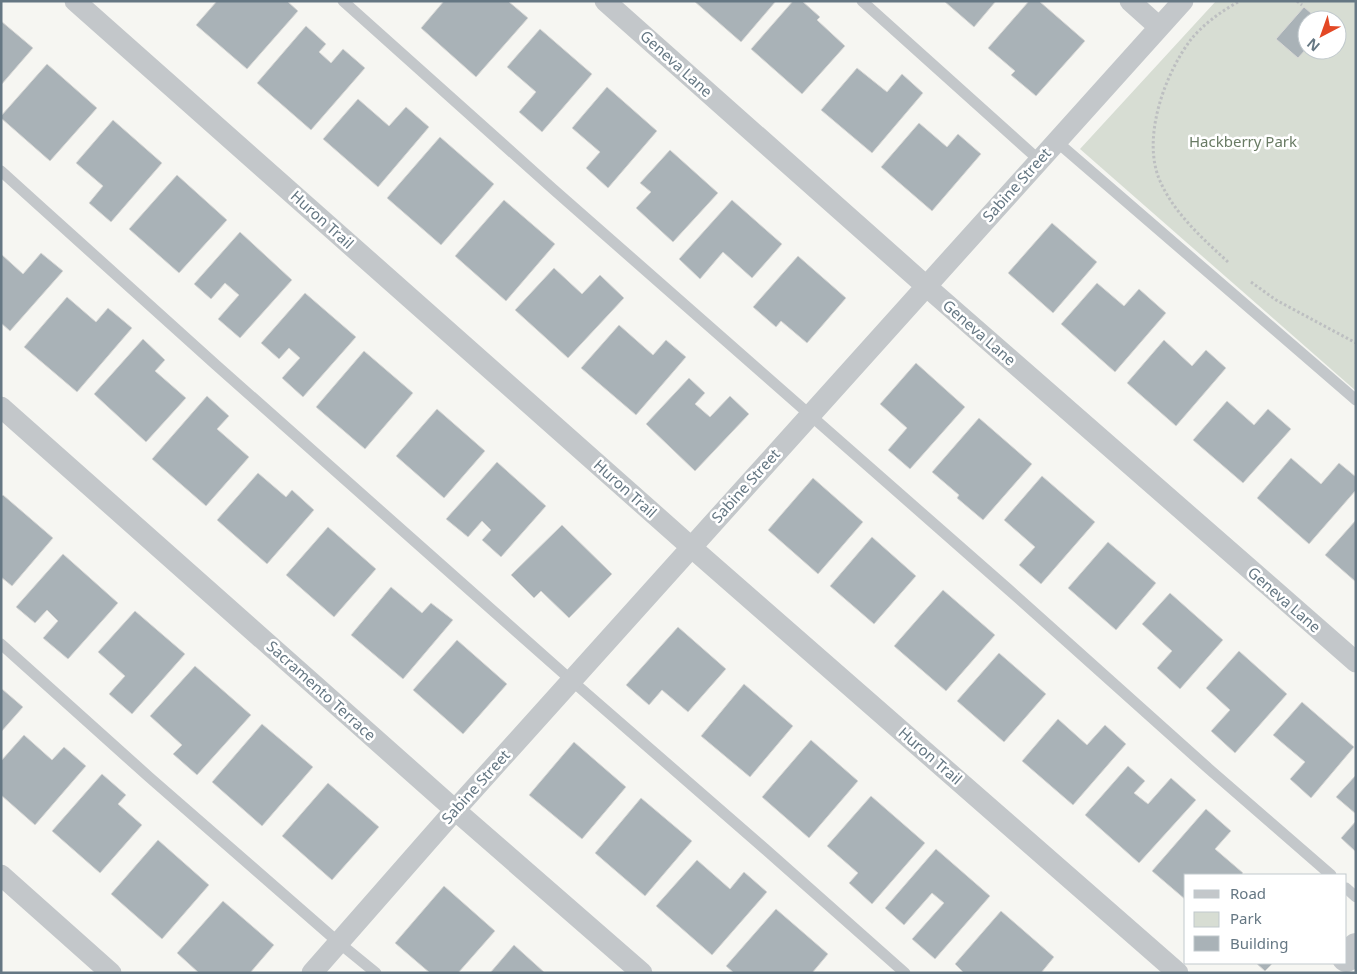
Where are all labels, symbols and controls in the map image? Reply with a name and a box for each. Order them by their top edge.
north arrow [1297,10,1347,60]
street label: Geneva Lane [636,25,717,101]
text: N [1303,34,1324,56]
park label: Hackberry Park [1189,131,1297,151]
street label: Sabine Street [978,143,1055,226]
street label: Huron Trail [287,186,358,253]
street label: Geneva Lane [939,295,1020,370]
street label: Sabine Street [707,444,784,527]
street label: Huron Trail [590,455,661,522]
street label: Geneva Lane [1244,562,1325,637]
street label: Sacramento Terrace [263,636,380,745]
street label: Huron Trail [895,722,967,788]
street label: Sabine Street [437,745,514,828]
legend [1184,874,1347,964]
text: Road [1230,883,1266,903]
text: Park [1230,908,1262,928]
text: Building [1230,933,1288,953]

